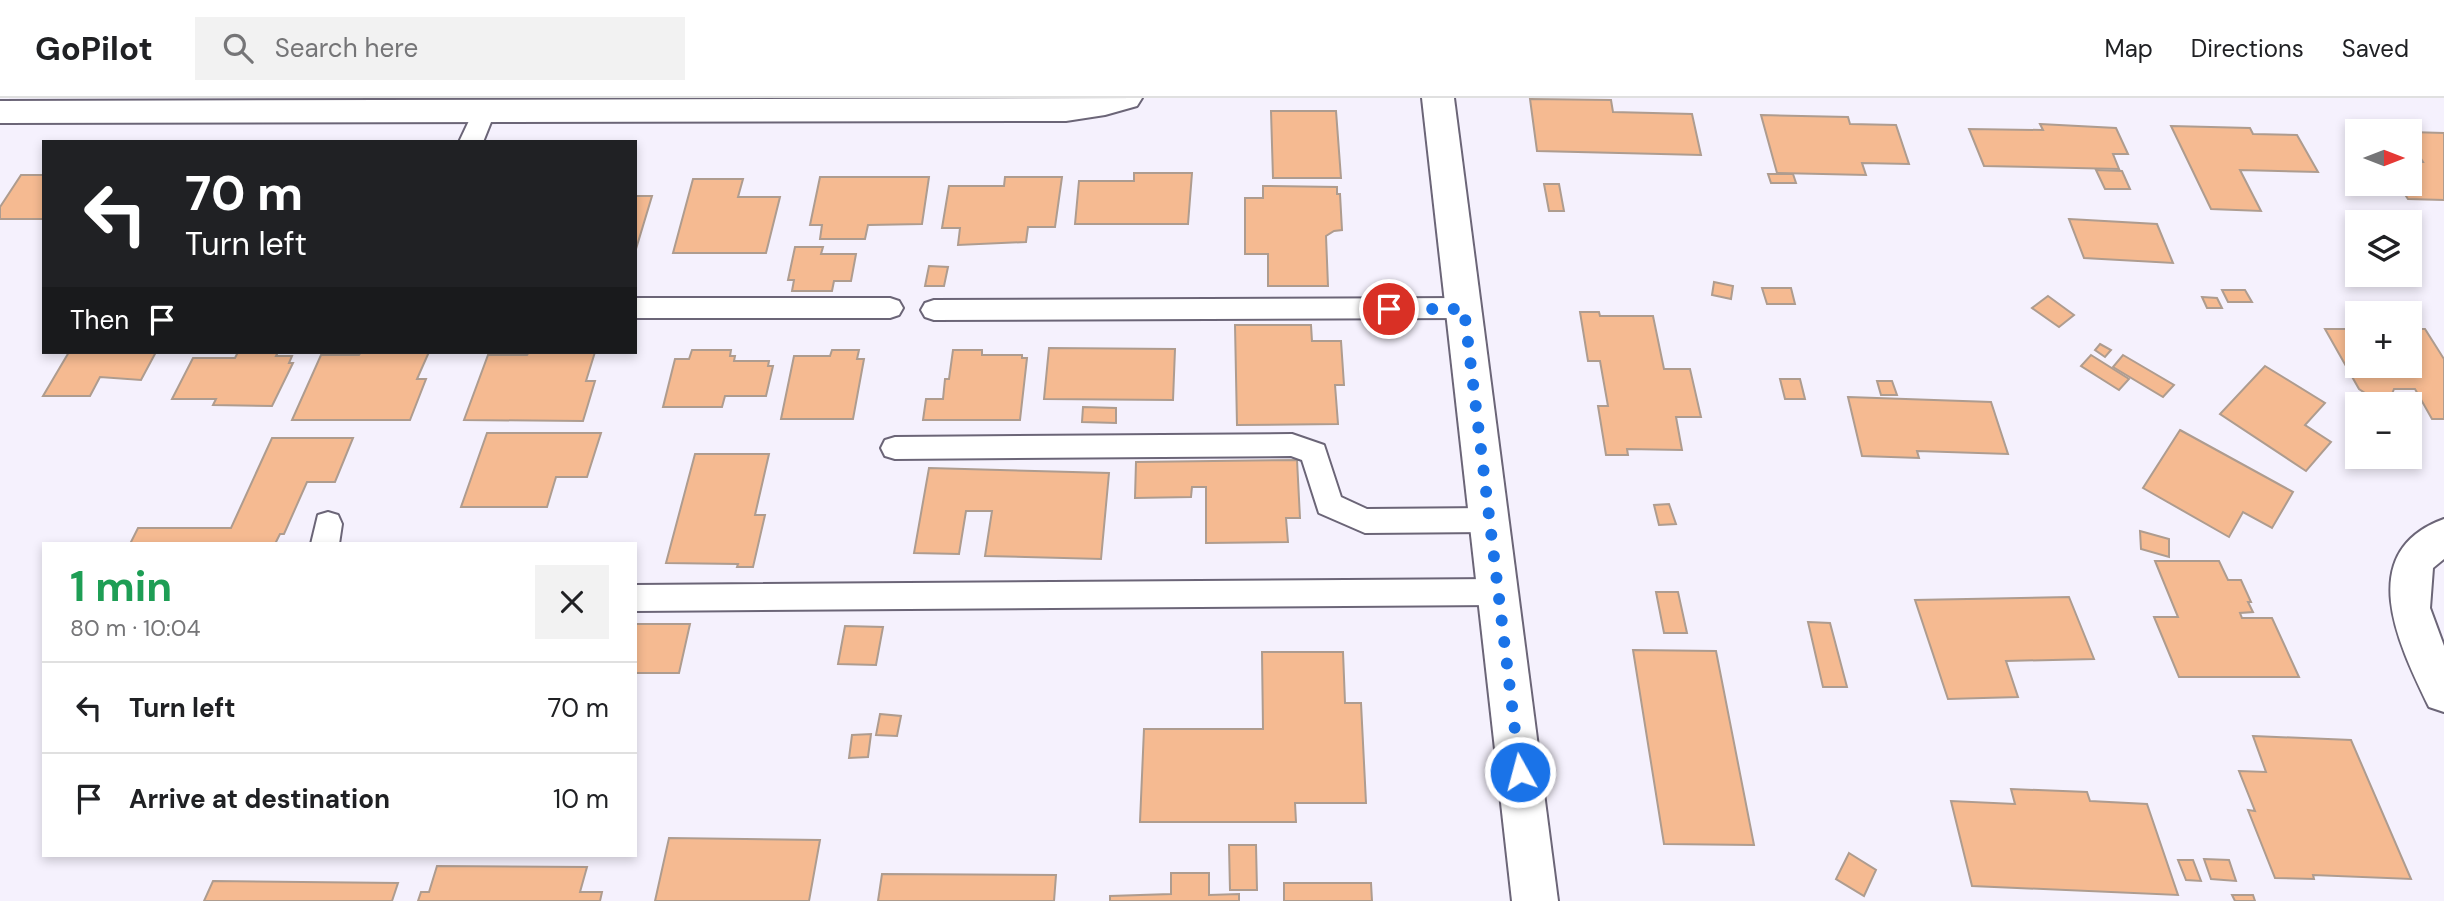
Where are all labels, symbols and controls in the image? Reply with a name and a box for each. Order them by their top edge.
search box [195,17,685,80]
text: GoPilot [35,27,153,70]
icon: search [219,29,257,67]
text: Search here [275,31,418,65]
text: Map [2105,33,2153,64]
text: Directions [2191,33,2304,64]
text: Saved [2342,33,2409,64]
north arrow [2345,119,2422,196]
map controls [2345,119,2422,469]
text: 70 m [185,161,303,225]
icon: left [70,168,161,259]
button: layers [2345,210,2422,287]
text: Turn left [185,223,307,265]
pin [1359,279,1419,339]
icon: arrive [1370,290,1408,328]
icon: arrive [143,301,181,339]
button: + [2345,301,2422,378]
text: Then [70,303,129,337]
button: − [2345,392,2422,469]
text: 1 min [70,559,172,614]
button: close [535,565,609,639]
text: 80 m · 10:04 [70,613,200,643]
icon: left [70,689,108,727]
text: Turn left [129,691,236,725]
text: 70 m [548,691,609,725]
position arrow [1483,735,1557,809]
icon: arrive [70,780,108,818]
text: Arrive at destination [129,782,390,816]
text: 10 m [553,782,609,816]

